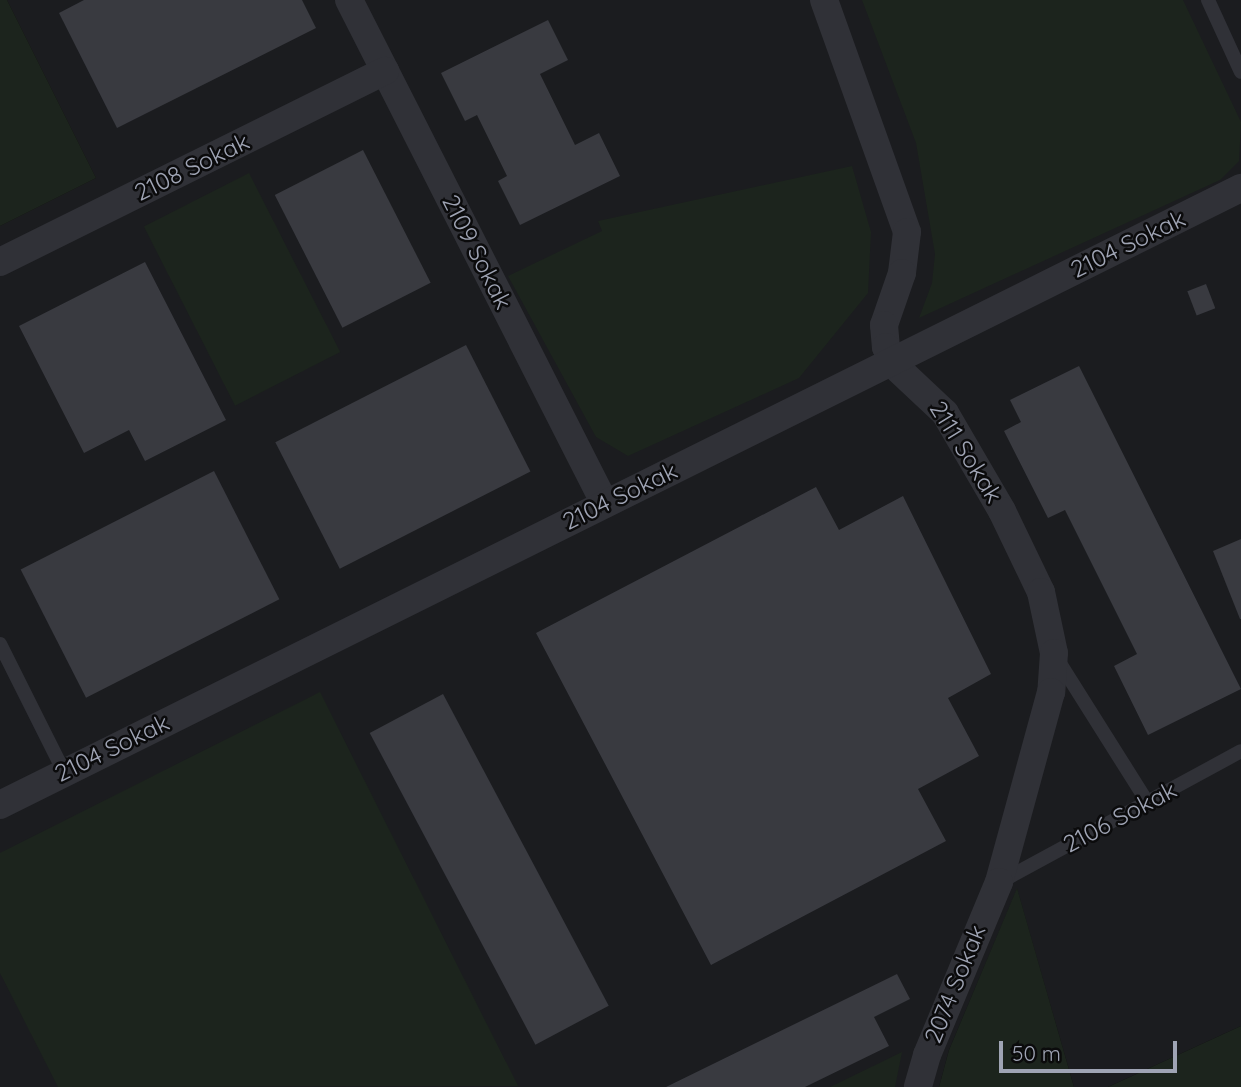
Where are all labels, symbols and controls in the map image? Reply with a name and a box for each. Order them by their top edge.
street label: 2108 Sokak [130,127,254,207]
street label: 2109 Sokak [436,190,518,314]
street label: 2104 Sokak [1066,204,1190,284]
street label: 2111 Sokak [923,396,1009,508]
street label: 2104 Sokak [558,456,682,536]
street label: 2104 Sokak [50,708,174,788]
street label: 2106 Sokak [1058,775,1182,859]
street label: 2074 Sokak [918,921,992,1047]
scale bar [1003,1028,1182,1072]
text: 50 m [1012,1040,1061,1066]

